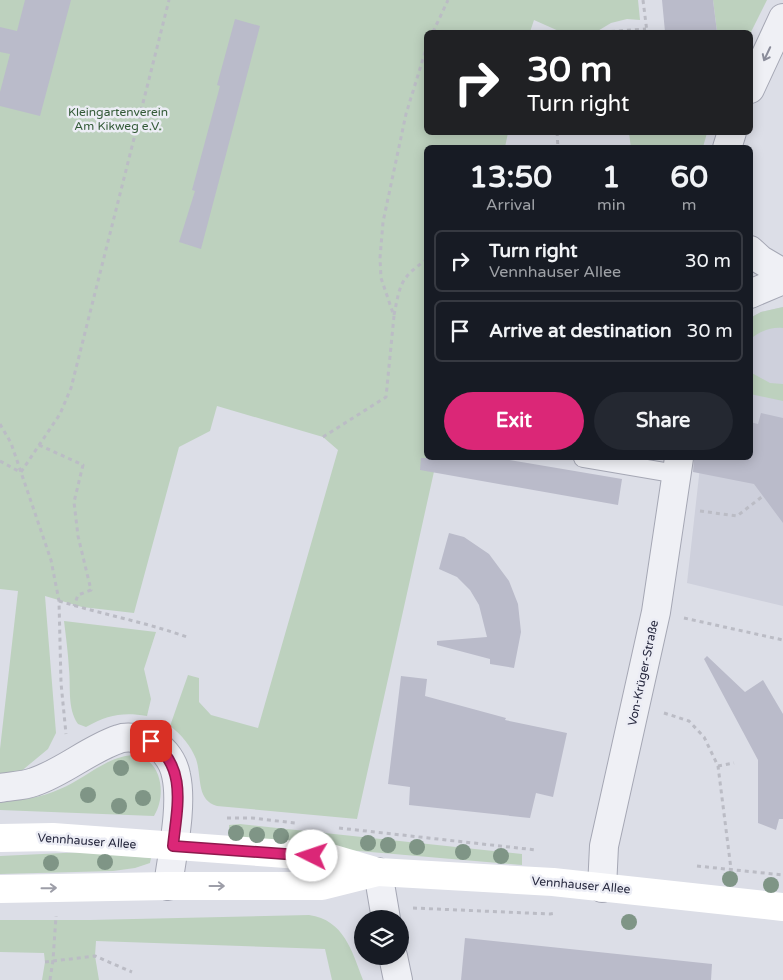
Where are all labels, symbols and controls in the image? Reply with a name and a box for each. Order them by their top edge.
one-way arrow [761,46,771,61]
text: 30 m [527,49,612,91]
icon: right [444,50,509,115]
text: Turn right [527,91,629,117]
park label: Kleingartenverein Am Kikweg e.V. [68,105,168,133]
text: 13:50 [469,159,552,196]
text: 1 [602,159,621,196]
text: 60 [670,159,708,196]
text: Arrival [486,195,535,215]
text: min [597,195,625,215]
text: m [682,195,697,215]
text: Turn right [489,240,577,262]
icon: right [446,247,474,275]
text: 30 m [685,250,731,272]
text: Vennhauser Allee [489,262,621,282]
icon: arrive [446,317,474,345]
text: Arrive at destination [489,320,672,342]
text: 30 m [687,320,733,342]
button: Exit [444,392,584,450]
button: Share [594,392,733,450]
street label: Von-Krüger-Straße [625,619,661,727]
pin [130,720,172,762]
icon: arrive [137,727,165,755]
position arrow [285,829,337,881]
street label: Vennhauser Allee [37,831,137,851]
street label: Vennhauser Allee [531,874,631,896]
one-way arrow [208,881,225,891]
one-way arrow [40,883,56,893]
map controls [354,910,409,965]
button: layers [354,910,409,965]

